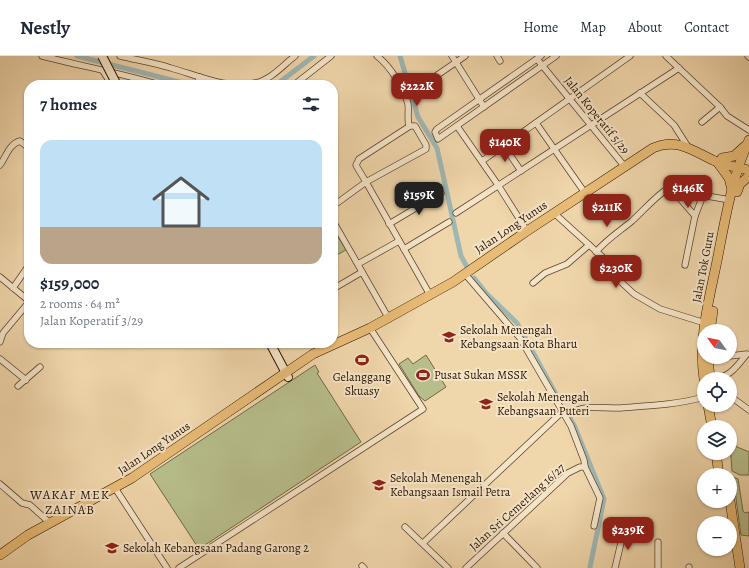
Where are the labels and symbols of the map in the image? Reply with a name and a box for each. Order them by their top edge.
pin: $222K [389,73,445,107]
street label: Jalan Koperatif 5/29 [561,73,633,157]
pin: $140K [477,129,533,163]
pin: $146K [660,175,716,209]
pin: $159K [391,182,447,216]
pin: $211K [579,194,635,228]
street label: Jalan Long Yunus [472,197,550,257]
street label: Jalan Tok Guru [688,230,718,304]
pin: $230K [588,255,644,289]
place label: Sekolah Menengah Kebangsaan Kota Bharu [460,322,578,352]
north arrow [697,324,737,364]
school or university icon: Sekolah Menengah Kebangsaan Kota Bharu [441,329,457,345]
sports icon: Gelanggang Skuasy [354,352,370,368]
sports icon: Pusat Sukan MSSK [415,367,431,383]
place label: Pusat Sukan MSSK [434,367,528,383]
place label: Gelanggang Skuasy [333,369,391,399]
place label: Sekolah Menengah Kebangsaan Puteri [497,389,590,419]
school or university icon: Sekolah Menengah Kebangsaan Puteri [478,396,494,412]
street label: Jalan Long Yunus [115,418,193,478]
street label: Jalan Sri Cemerlang 16/27 [466,459,569,554]
place label: Sekolah Menengah Kebangsaan Ismail Petra [390,470,511,500]
school or university icon: Sekolah Menengah Kebangsaan Ismail Petra [371,477,387,493]
district label: WAKAF MEK ZAINAB [29,486,110,518]
pin: $239K [600,517,656,551]
school or university icon: Sekolah Kebangsaan Padang Garong 2 [104,540,120,556]
place label: Sekolah Kebangsaan Padang Garong 2 [123,540,309,556]

